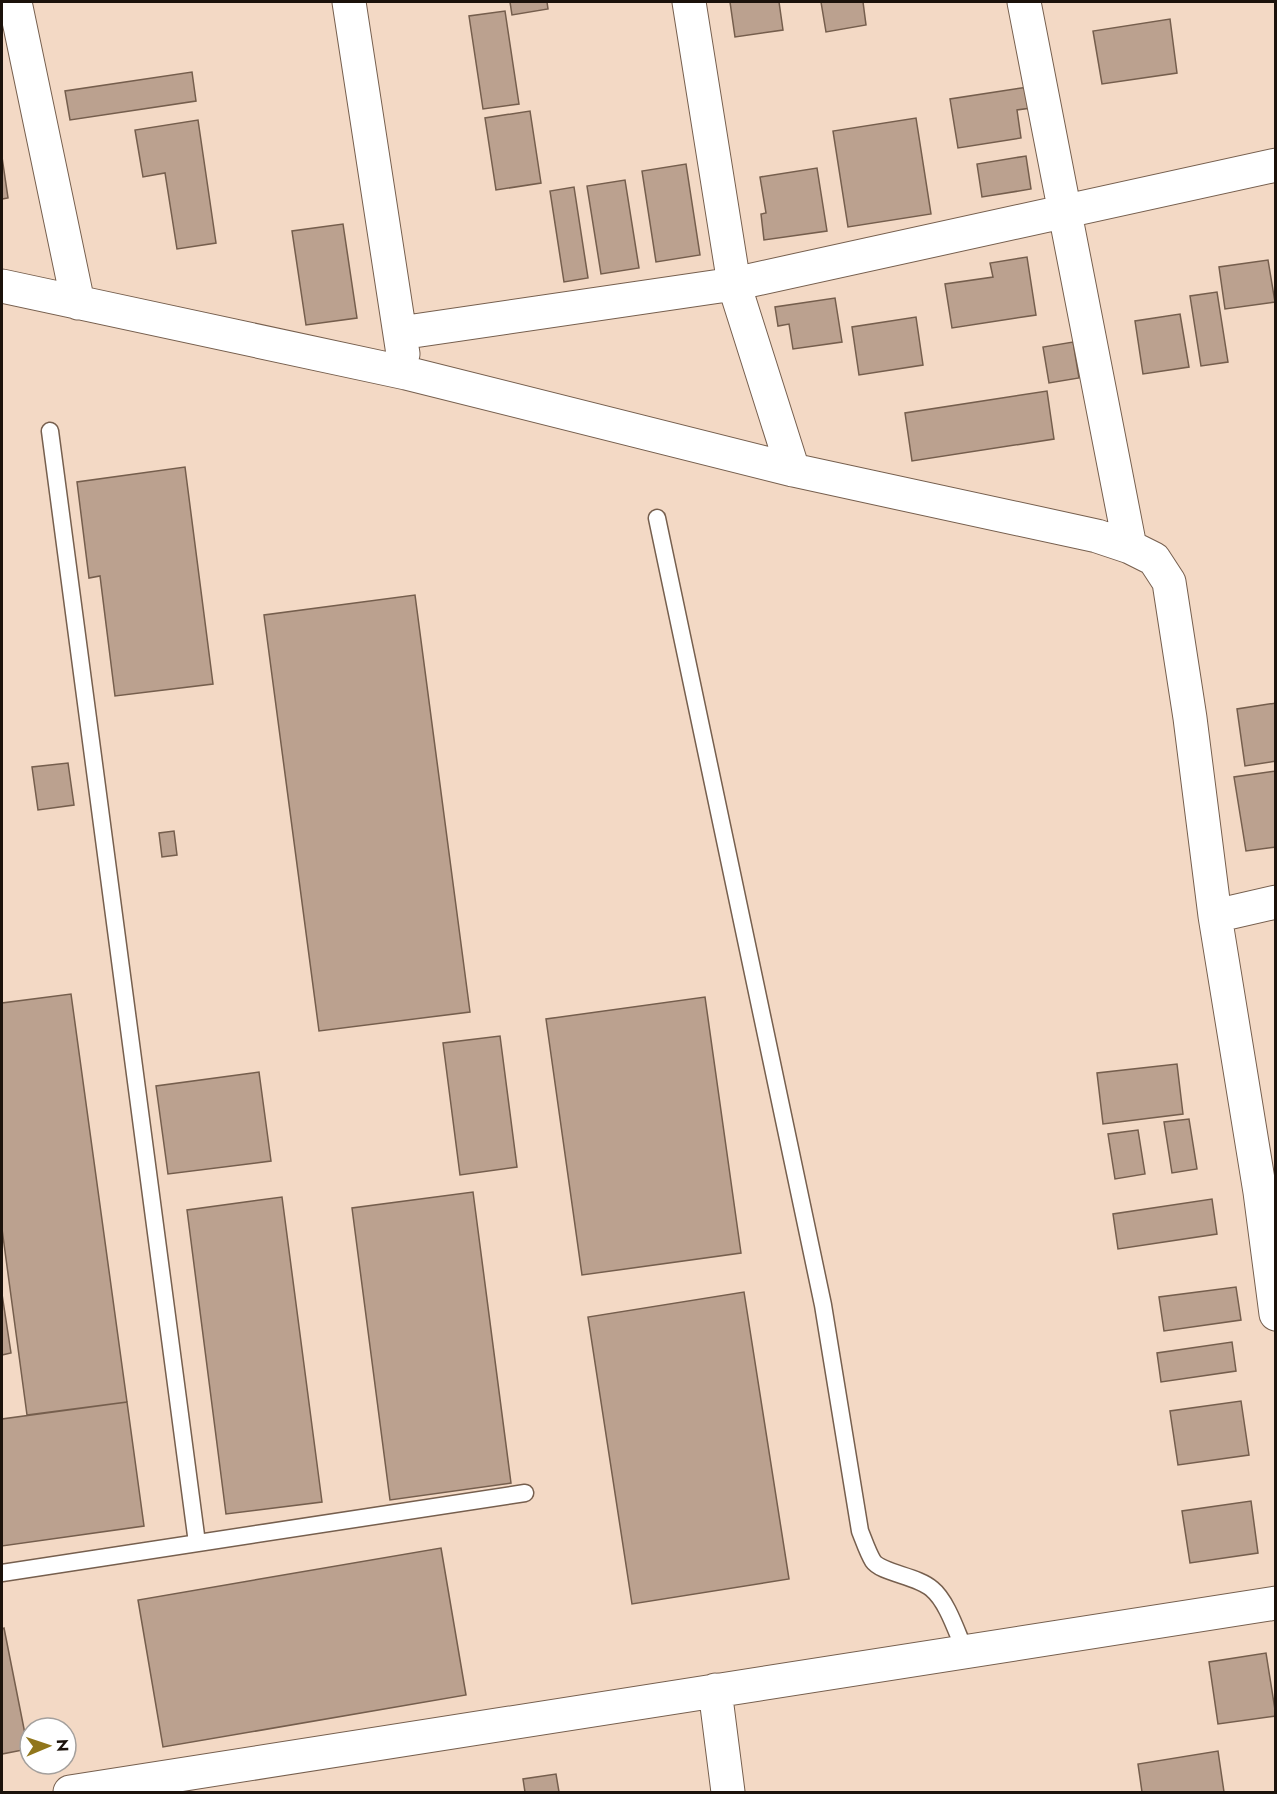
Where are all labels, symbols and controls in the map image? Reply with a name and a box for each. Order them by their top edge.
north arrow [18,1716,78,1776]
text: N [51,1739,74,1752]

